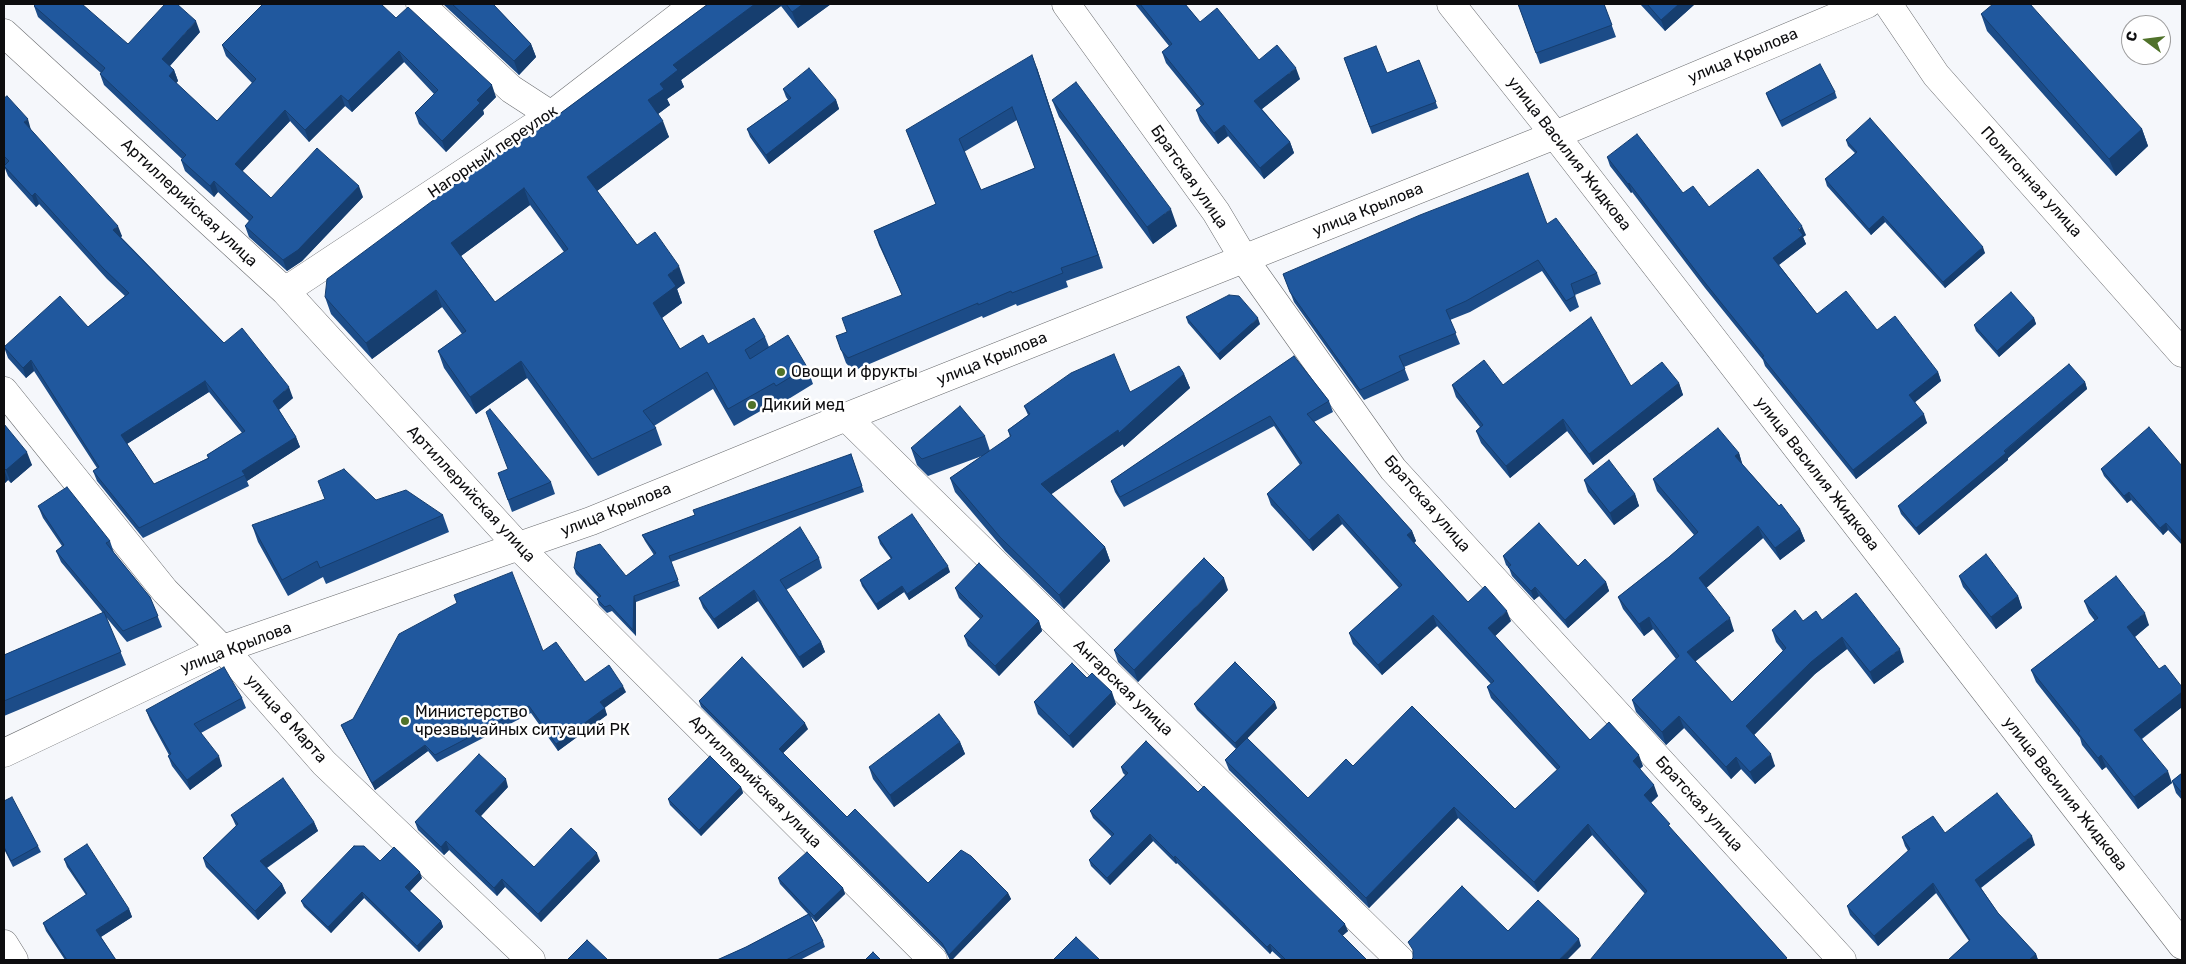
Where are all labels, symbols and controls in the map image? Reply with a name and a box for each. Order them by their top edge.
north arrow [2121,15,2171,65]
street label: улица Крылова [1685,24,1801,88]
text: С [2123,29,2141,43]
street label: улица Василия Жидкова [1503,73,1635,235]
street label: Нагорный переулок [424,101,562,203]
street label: Братская улица [1146,122,1232,232]
street label: Полигонная улица [1976,123,2086,241]
street label: Артиллерийская улица [117,135,261,271]
street label: улица Крылова [1310,179,1426,241]
street label: улица Крылова [934,328,1050,390]
place label: Овощи и фрукты [791,362,918,382]
marker: Овощи и фрукты [775,366,787,378]
street label: улица Василия Жидкова [1751,393,1883,555]
place label: Дикий мед [762,395,845,415]
marker: Дикий мед [746,399,758,411]
street label: Артиллерийская улица [403,422,539,566]
street label: Братская улица [1380,452,1474,556]
street label: улица Крылова [558,479,674,541]
street label: улица Крылова [178,618,294,678]
street label: Ангарская улица [1069,636,1177,740]
street label: улица 8 Марта [241,671,331,767]
place label: Министерство чрезвычайных ситуаций РК [415,702,630,740]
street label: Артиллерийская улица [685,712,825,852]
street label: улица Василия Жидкова [1999,713,2131,875]
marker: Министерство чрезвычайных ситуаций РК [399,715,411,727]
street label: Братская улица [1651,752,1747,856]

